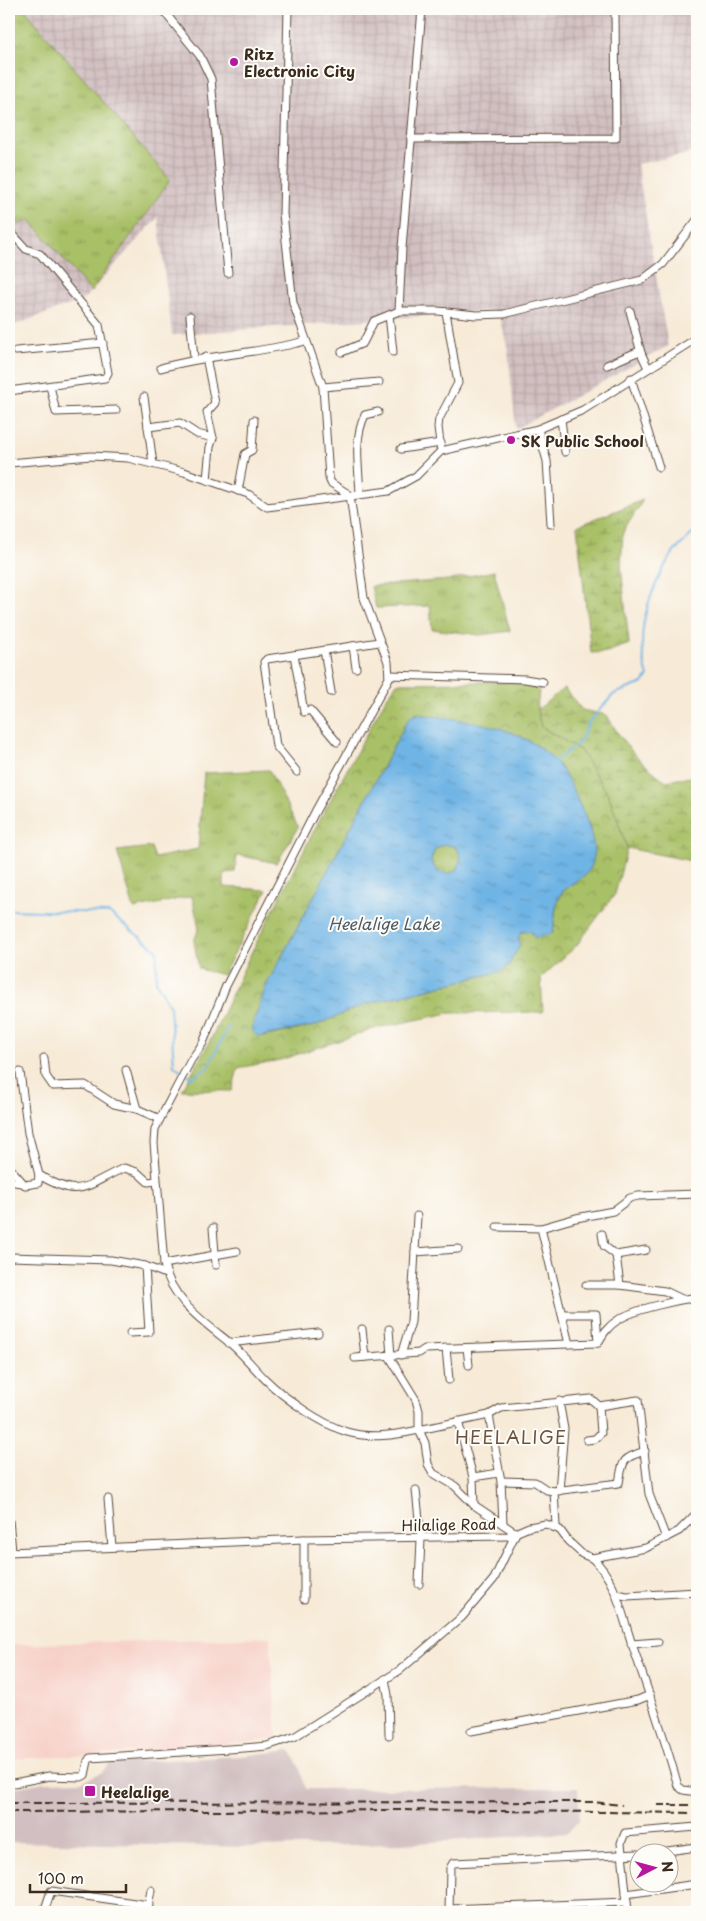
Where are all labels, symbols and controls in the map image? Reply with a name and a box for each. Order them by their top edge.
place label: Ritz Electronic City [244,42,355,82]
marker: Ritz Electronic City [228,56,240,68]
place label: SK Public School [521,429,644,452]
marker: SK Public School [505,434,517,446]
water label: Heelalige Lake [328,911,441,935]
district label: HEELALIGE [455,1423,567,1450]
street label: Hilalige Road [401,1512,497,1536]
place label: Heelalige [101,1780,170,1803]
marker: Heelalige [83,1784,97,1798]
north arrow [628,1844,678,1894]
text: N [656,1860,678,1873]
scale bar [30,1861,126,1893]
text: 100 m [38,1866,84,1889]

